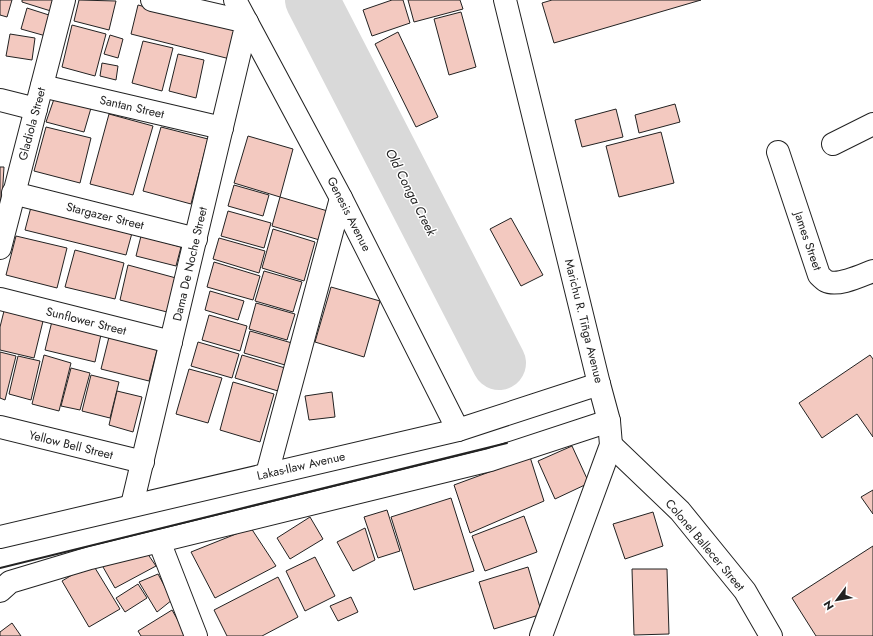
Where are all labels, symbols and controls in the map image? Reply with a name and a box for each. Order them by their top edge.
street label: Gladiola Street [14,85,50,163]
street label: Santan Street [98,91,166,123]
water label: Old Conga Creek [381,145,441,239]
street label: Genesis Avenue [322,174,376,254]
street label: Stargazer Street [64,198,146,234]
street label: Dama De Noche Street [168,205,212,323]
street label: James Street [789,207,827,273]
street label: Marichu R. Tiñga Avenue [560,257,608,385]
street label: Sunflower Street [44,302,128,340]
street label: Yellow Bell Street [27,426,115,464]
street label: Lakas-Ilaw Avenue [255,447,347,485]
street label: Colonel Ballecer Street [661,495,749,595]
north arrow [817,580,857,620]
text: N [819,597,838,613]

